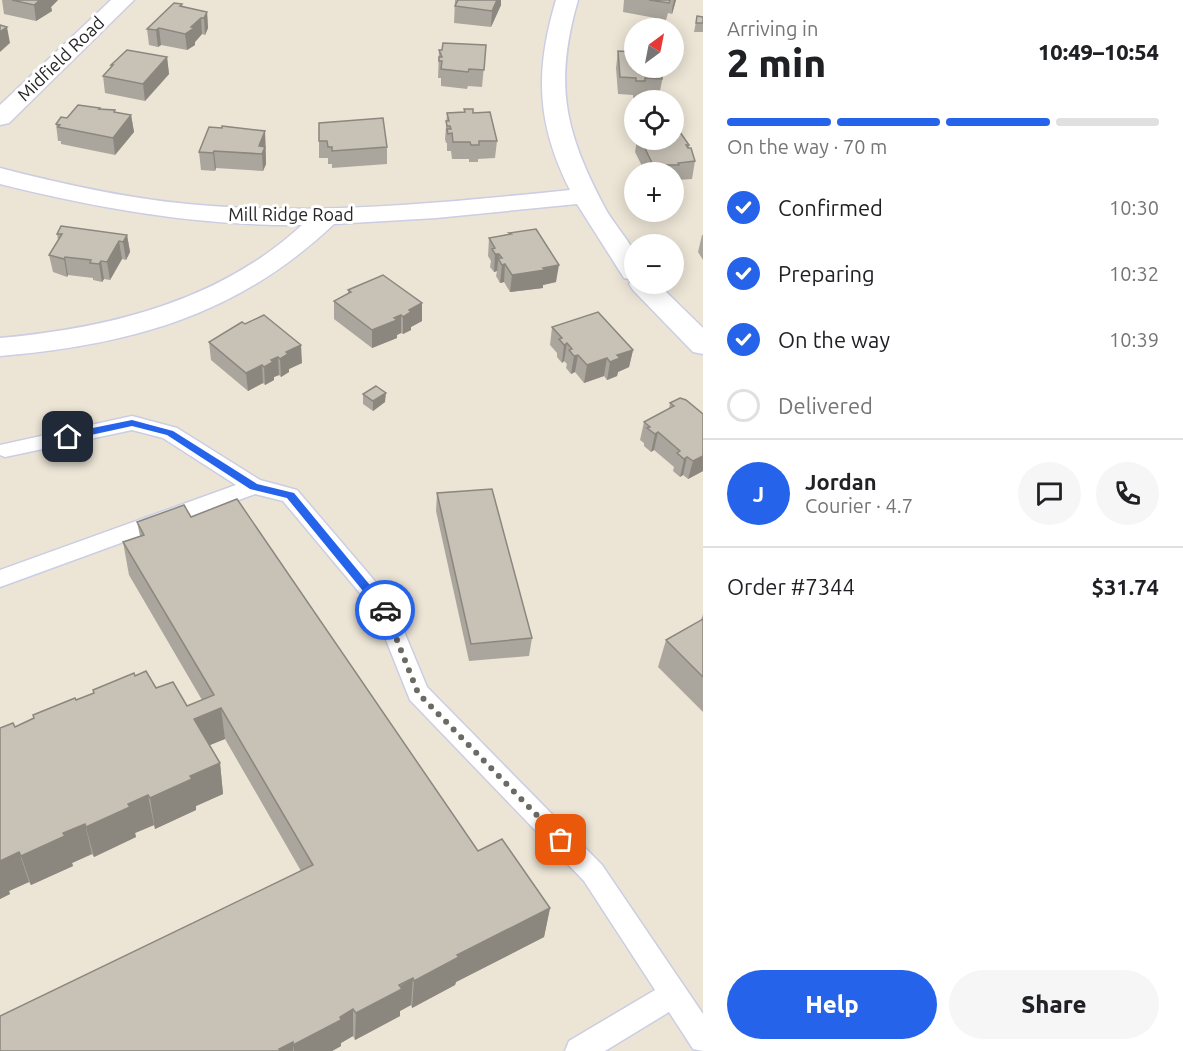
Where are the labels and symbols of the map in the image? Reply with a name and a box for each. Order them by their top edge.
street label: Midfield Road [13,12,108,105]
north arrow [624,18,684,78]
street label: Mill Ridge Road [228,204,354,224]
pin [42,411,93,462]
courier [355,580,415,640]
pin [535,814,586,865]

